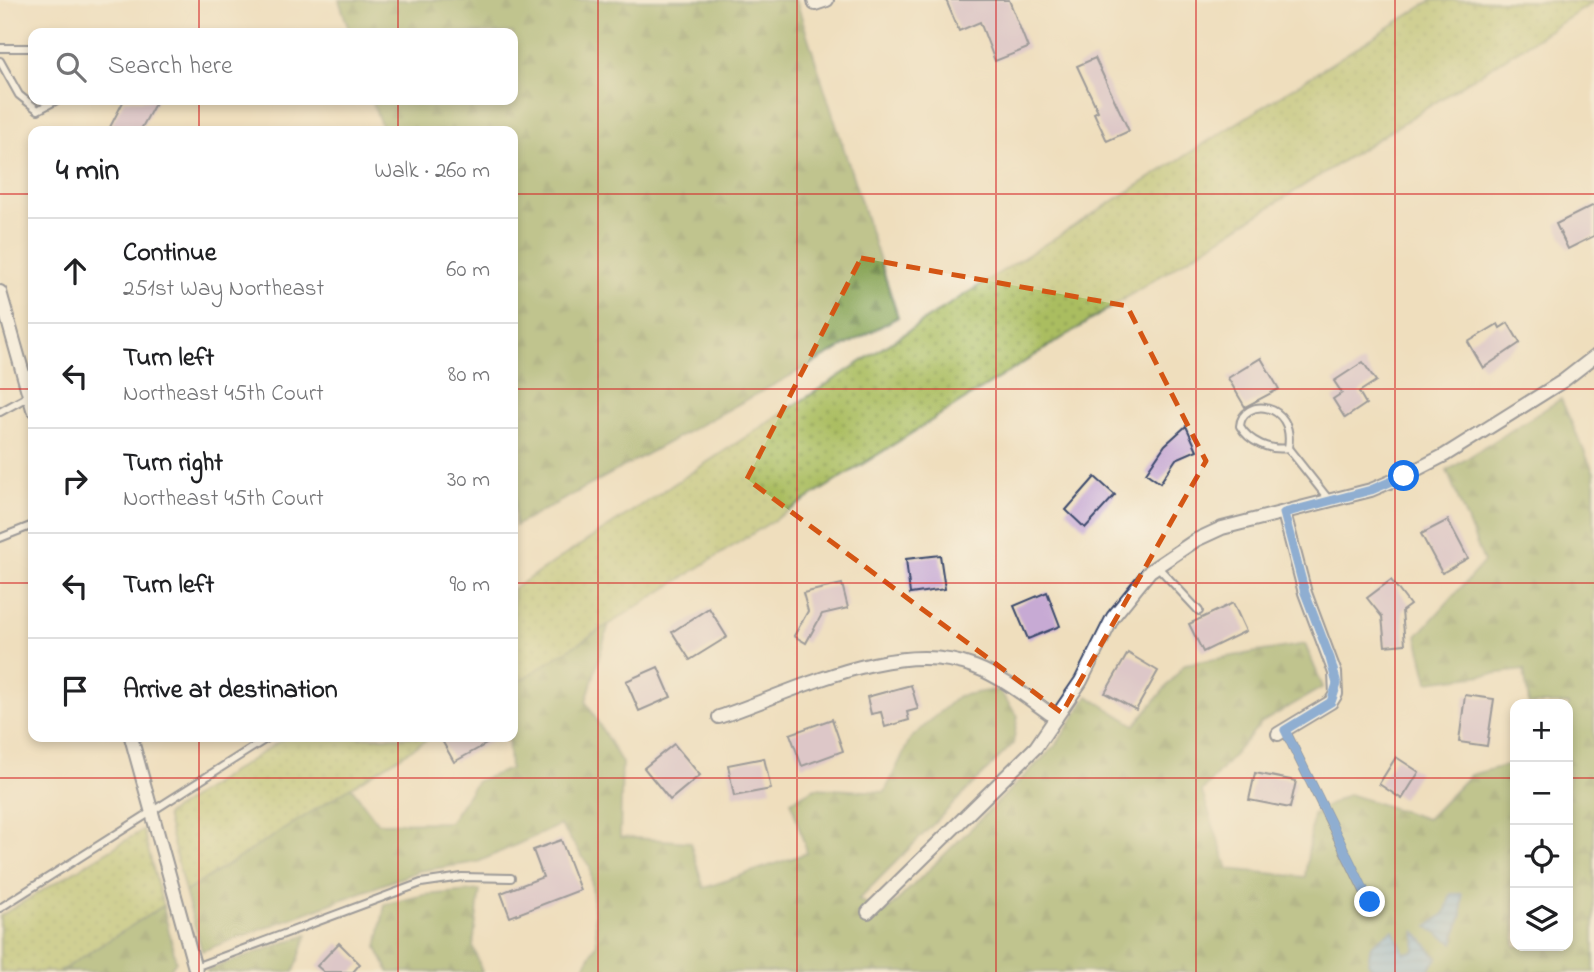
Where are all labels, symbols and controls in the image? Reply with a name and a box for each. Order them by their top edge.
search box [28,28,518,105]
icon: search [52,48,90,86]
text: Search here [108,48,233,86]
text: 4 min [56,150,119,194]
text: Walk · 260 m [374,155,490,188]
text: Continue [123,235,216,273]
icon: ahead [56,252,94,290]
text: 60 m [446,254,490,287]
text: 251st Way Northeast [123,273,324,306]
text: Turn left [123,340,214,378]
icon: left [56,357,94,395]
text: 80 m [448,359,490,392]
text: Northeast 45th Court [123,378,324,411]
text: Turn right [123,445,223,483]
route start [1388,460,1419,491]
icon: right [56,462,94,500]
text: 30 m [447,464,490,497]
text: Northeast 45th Court [123,483,324,516]
icon: left [56,567,94,605]
text: Turn left [123,567,214,605]
text: 90 m [450,569,490,602]
icon: arrive [56,672,94,710]
text: Arrive at destination [123,672,338,710]
map controls [1510,699,1573,951]
button: + [1510,699,1573,762]
button: − [1510,762,1573,825]
button: locate [1510,825,1573,888]
route end [1354,886,1385,917]
button: layers [1510,888,1573,951]

